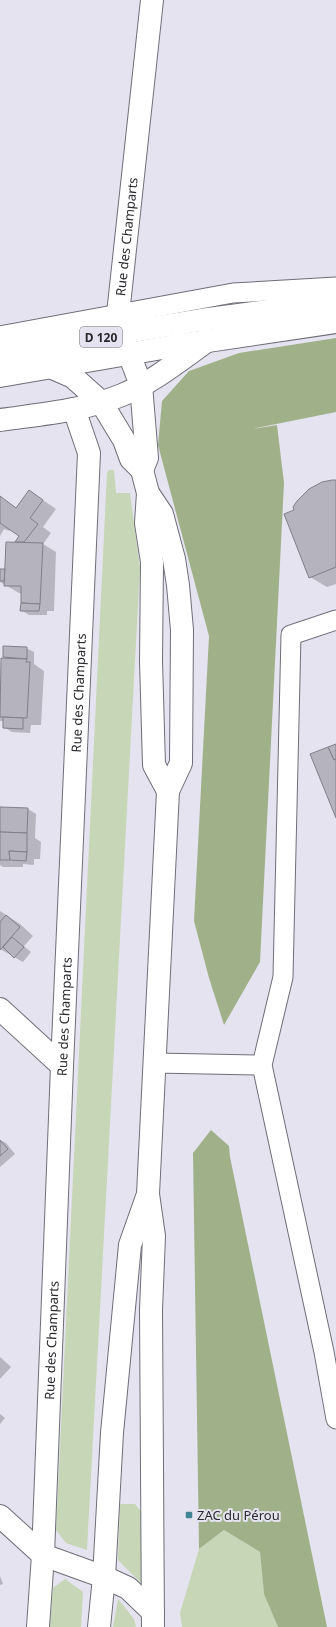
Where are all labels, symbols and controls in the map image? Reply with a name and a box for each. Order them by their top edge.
street label: Rue des Champarts [111,176,142,297]
road number: D 120 [80,327,122,347]
street label: Rue des Champarts [67,633,90,753]
street label: Rue des Champarts [53,957,76,1076]
street label: Rue des Champarts [40,1280,63,1400]
place label: ZAC du Pérou [197,1506,280,1524]
marker: ZAC du Pérou [184,1510,194,1520]

